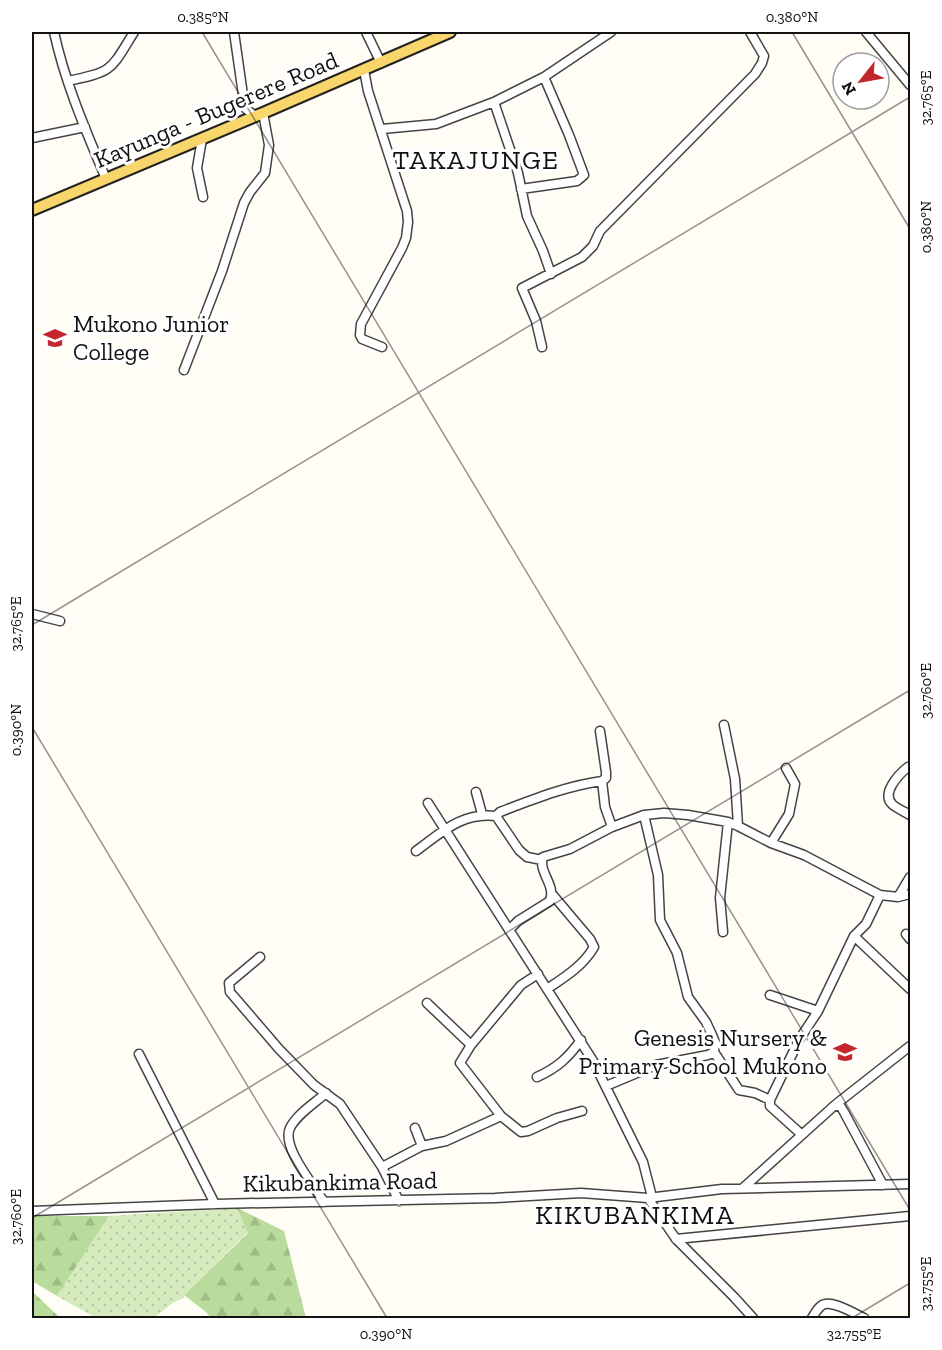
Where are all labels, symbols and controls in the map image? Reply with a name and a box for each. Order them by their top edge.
text: 0.385°N [177,8,229,26]
text: 0.380°N [766,8,818,26]
street label: Kayunga - Bugerere Road [89,45,342,174]
north arrow [831,51,891,111]
text: 32.765°E [917,70,935,125]
text: N [837,78,860,99]
district label: TAKAJUNGE [393,144,559,176]
text: 0.380°N [917,201,935,253]
place label: Mukono Junior College [73,309,229,366]
school or university icon: Mukono Junior College [42,325,68,351]
text: 32.765°E [7,596,25,651]
text: 32.760°E [917,663,935,719]
text: 0.390°N [7,704,25,756]
place label: Genesis Nursery & Primary School Mukono [579,1023,827,1080]
school or university icon: Genesis Nursery & Primary School Mukono [832,1039,858,1065]
street label: Kikubankima Road [242,1165,438,1198]
text: 32.760°E [7,1189,25,1245]
district label: KIKUBANKIMA [535,1199,735,1231]
text: 32.755°E [917,1256,935,1311]
text: 0.390°N [360,1325,412,1343]
text: 32.755°E [827,1325,882,1343]

